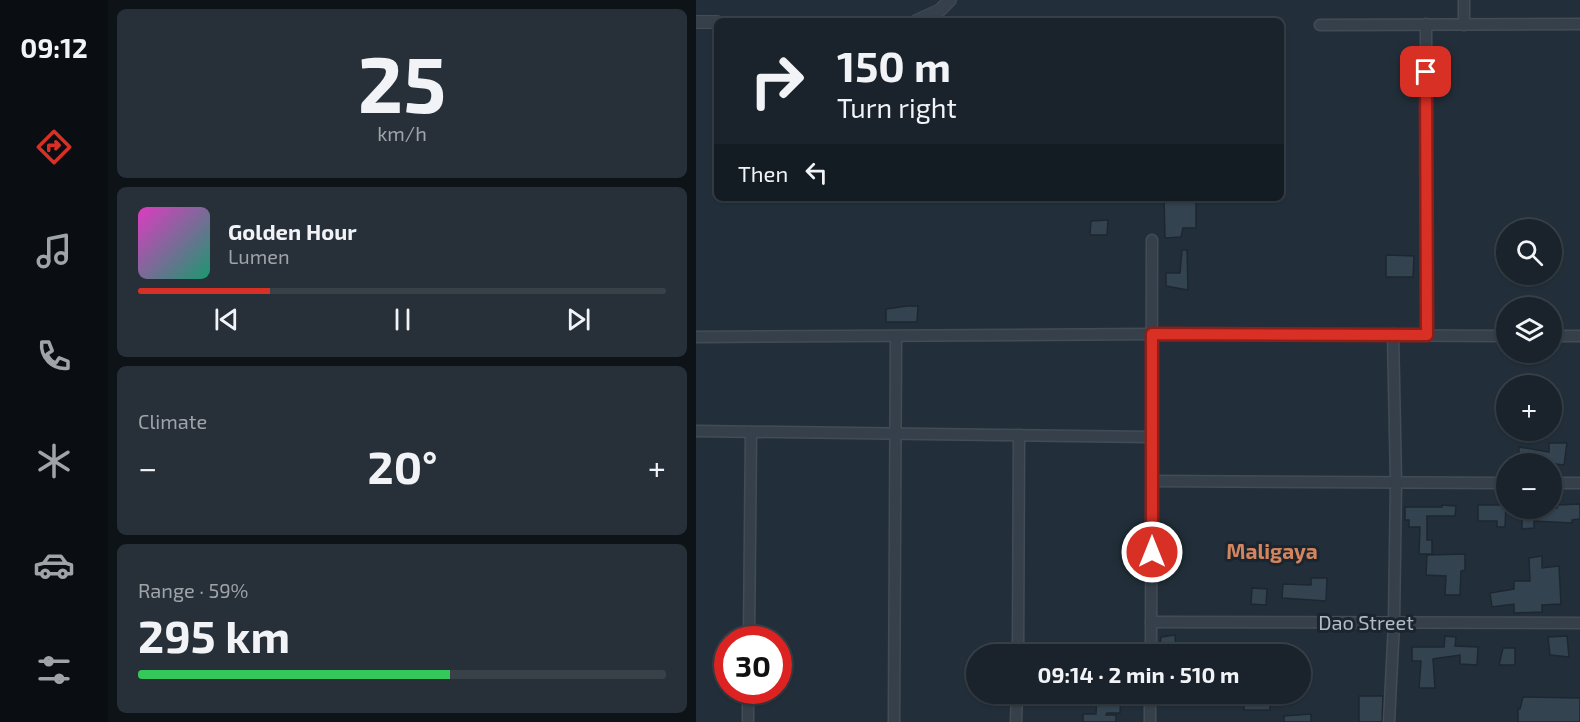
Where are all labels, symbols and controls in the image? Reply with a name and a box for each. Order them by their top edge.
text: 09:12 [20,31,88,63]
text: 25 [358,35,446,129]
text: 150 m [837,40,951,90]
icon: right [738,42,816,120]
pin [1400,46,1451,97]
icon: arrive [1409,55,1442,88]
text: Turn right [837,91,957,123]
text: km/h [377,121,427,145]
icon: directions [33,126,75,168]
icon: left [800,156,833,189]
text: Then [738,160,788,186]
text: Golden Hour [228,218,357,244]
map controls [1496,219,1562,519]
button: search [1496,219,1562,285]
icon: music [33,230,75,272]
text: Lumen [228,244,290,268]
button: layers [1496,297,1562,363]
icon: previous [210,303,243,336]
icon: pause [386,303,419,336]
icon: next [562,303,595,336]
icon: phone [33,335,75,377]
button: + [1496,375,1562,441]
text: Climate [138,409,207,433]
text: 20° [368,439,438,493]
icon: climate [33,440,75,482]
text: − [138,447,157,487]
text: + [648,447,666,487]
button: − [1496,453,1562,519]
position arrow [1120,520,1184,584]
district label: Maligaya [1226,538,1318,564]
icon: car [33,544,75,586]
text: Range · 59% [138,578,248,602]
text: 295 km [138,608,290,662]
street label: Dao Street [1318,610,1414,634]
speed limit sign: 30 [714,626,792,704]
icon: filters [33,649,75,691]
text: 09:14 · 2 min · 510 m [1038,661,1239,687]

